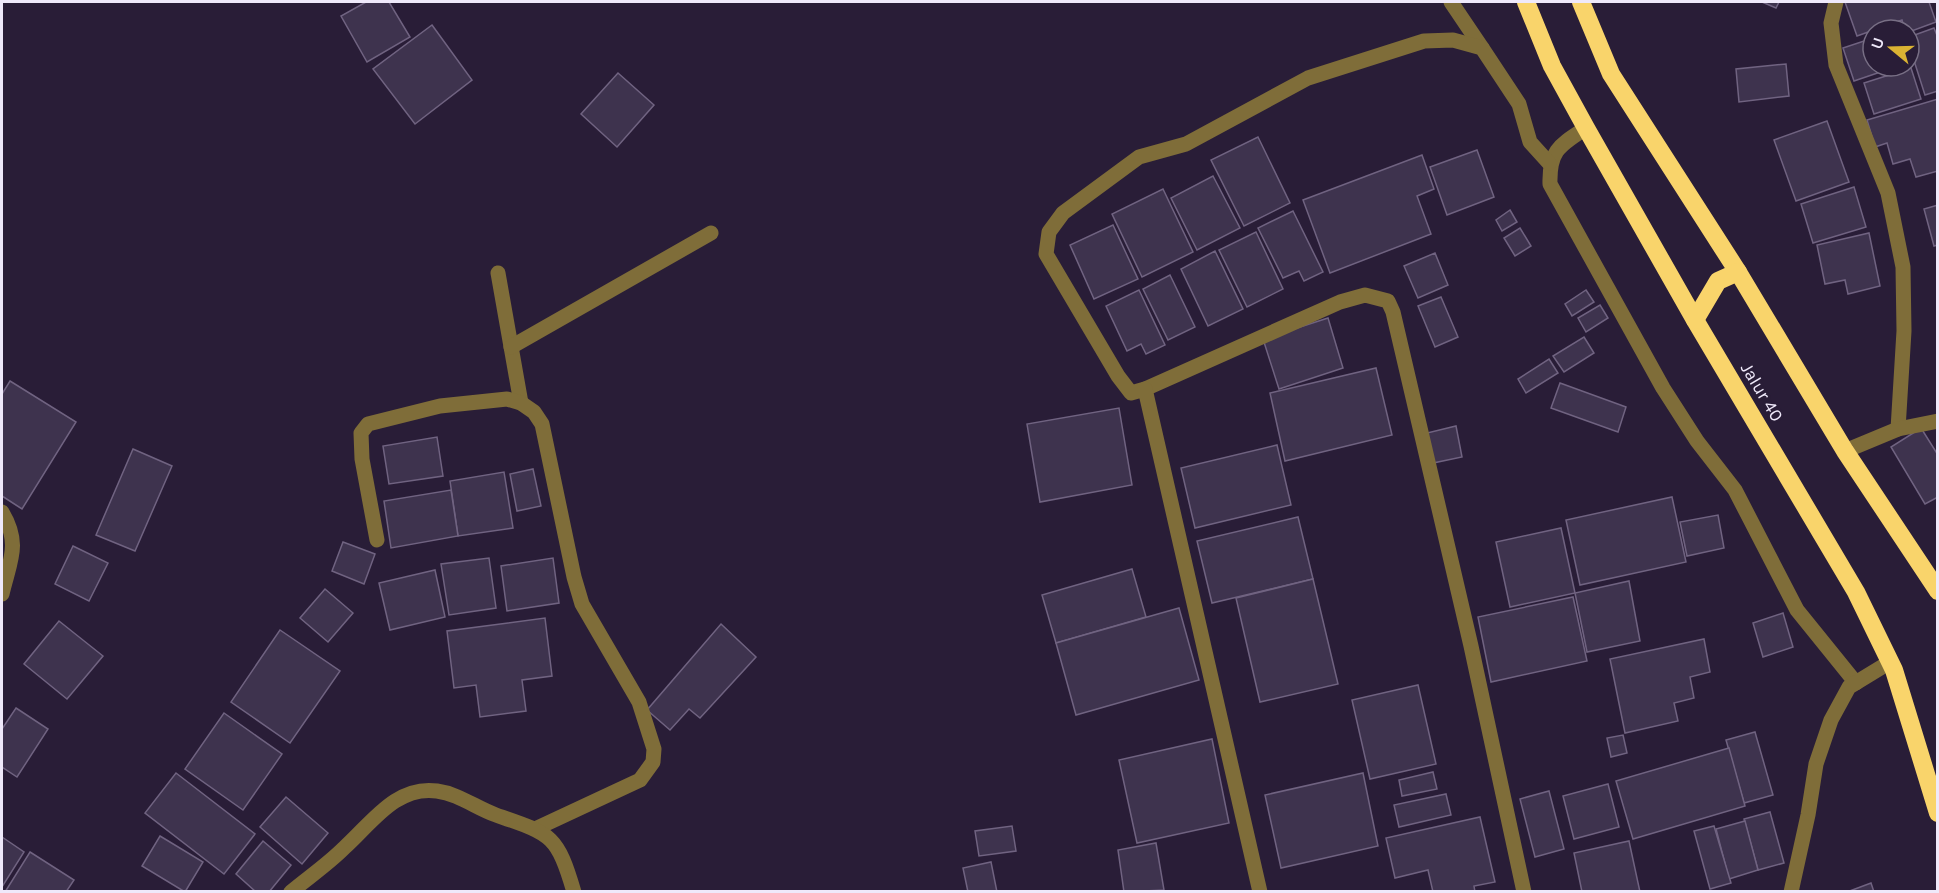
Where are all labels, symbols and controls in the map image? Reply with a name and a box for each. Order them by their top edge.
north arrow [1861,18,1921,78]
text: U [1867,35,1888,52]
street label: Jalur 40 [1736,359,1788,425]

